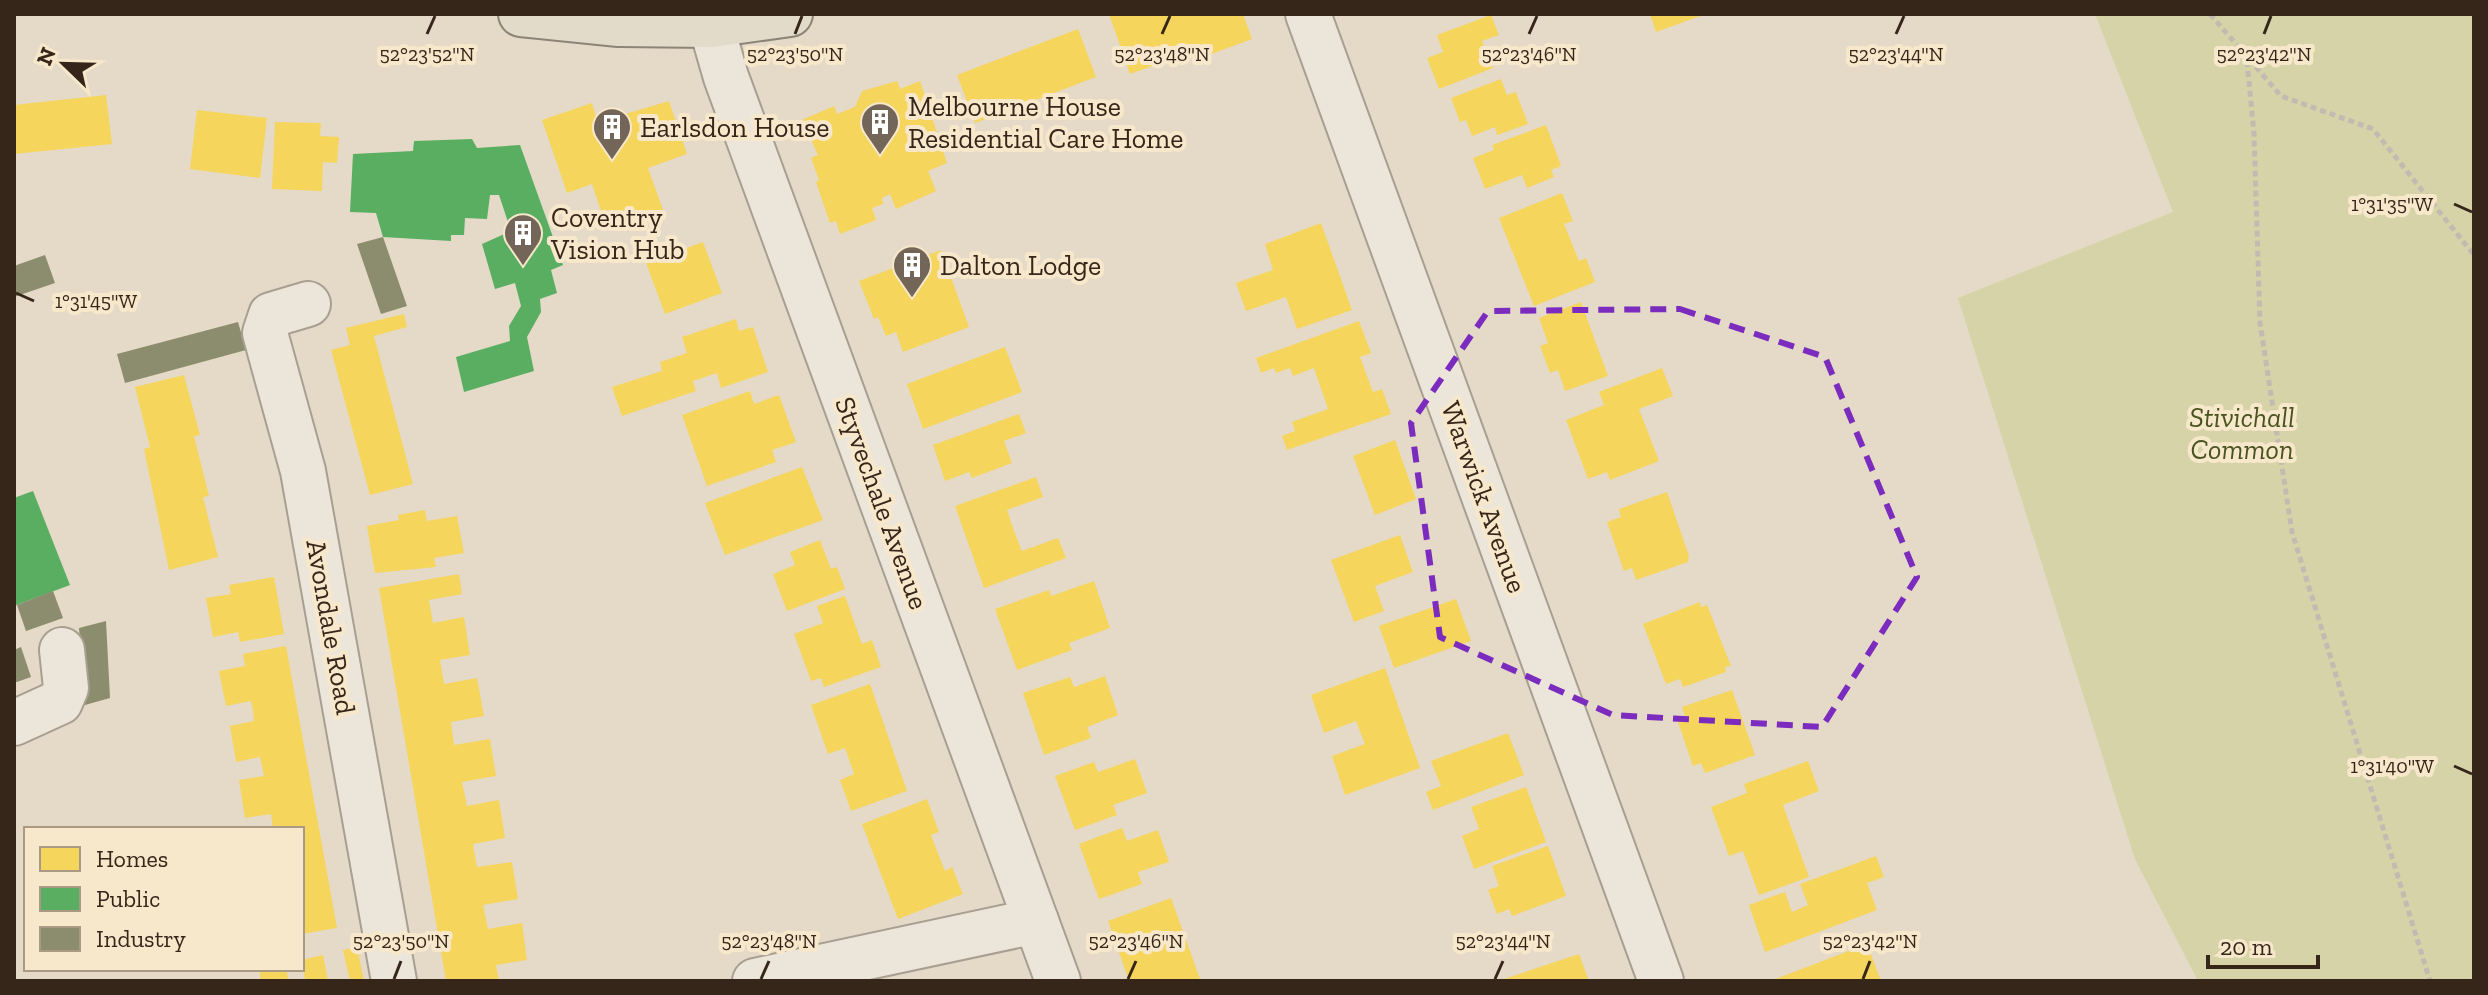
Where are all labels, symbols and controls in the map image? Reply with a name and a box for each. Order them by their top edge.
north arrow [24,24,104,104]
text: 52°23'52"N [379,42,475,66]
text: 52°23'50"N [747,42,843,66]
text: 52°23'48"N [1114,42,1210,66]
text: 52°23'46"N [1481,42,1577,66]
text: 52°23'44"N [1849,42,1944,66]
text: 52°23'42"N [2217,42,2312,66]
text: N [30,43,62,69]
place label: Melbourne House Residential Care Home [908,90,1183,155]
building icon: Melbourne House Residential Care Home [859,101,901,156]
building icon: Earlsdon House [591,106,633,161]
place label: Earlsdon House [640,111,829,144]
text: 1°31'35"W [2351,192,2433,216]
place label: Coventry Vision Hub [550,201,685,266]
building icon: Coventry Vision Hub [502,212,544,267]
building icon: Dalton Lodge [891,244,933,299]
place label: Dalton Lodge [940,249,1101,282]
text: 1°31'45"W [55,289,138,313]
street label: Styvechale Avenue [828,392,936,614]
street label: Warwick Avenue [1434,397,1534,597]
park label: Stivichall Common [2189,401,2295,466]
street label: Avondale Road [299,537,363,717]
text: 1°31'40"W [2350,754,2434,778]
legend [24,827,304,971]
text: Homes [96,844,168,873]
text: Public [96,884,160,913]
scale bar [2208,919,2318,969]
text: Industry [96,924,187,953]
text: 52°23'50"N [353,929,449,953]
text: 52°23'48"N [721,929,817,953]
text: 52°23'46"N [1088,929,1184,953]
text: 52°23'44"N [1456,929,1551,953]
text: 52°23'42"N [1823,929,1918,953]
text: 20 m [2220,932,2273,961]

